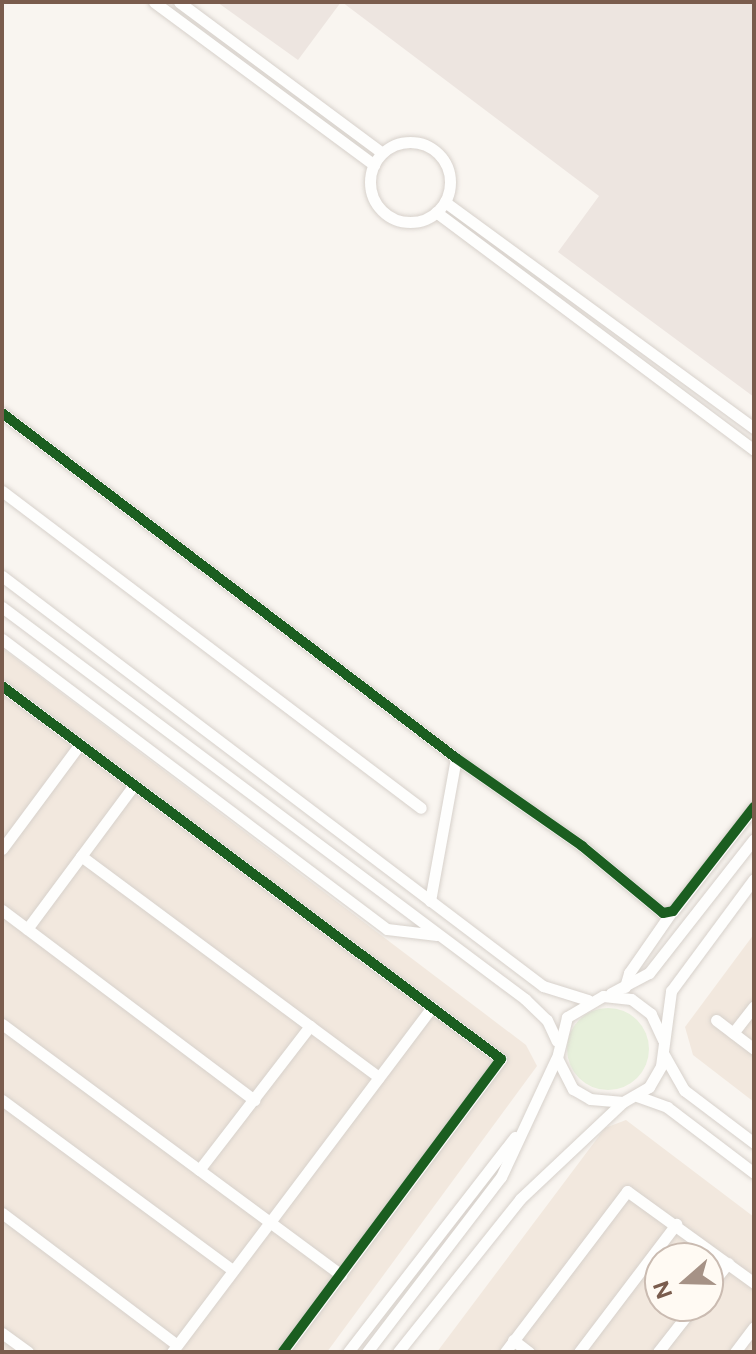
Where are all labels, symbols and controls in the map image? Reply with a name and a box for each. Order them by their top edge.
north arrow [644,1242,724,1322]
text: N [647,1277,678,1302]

